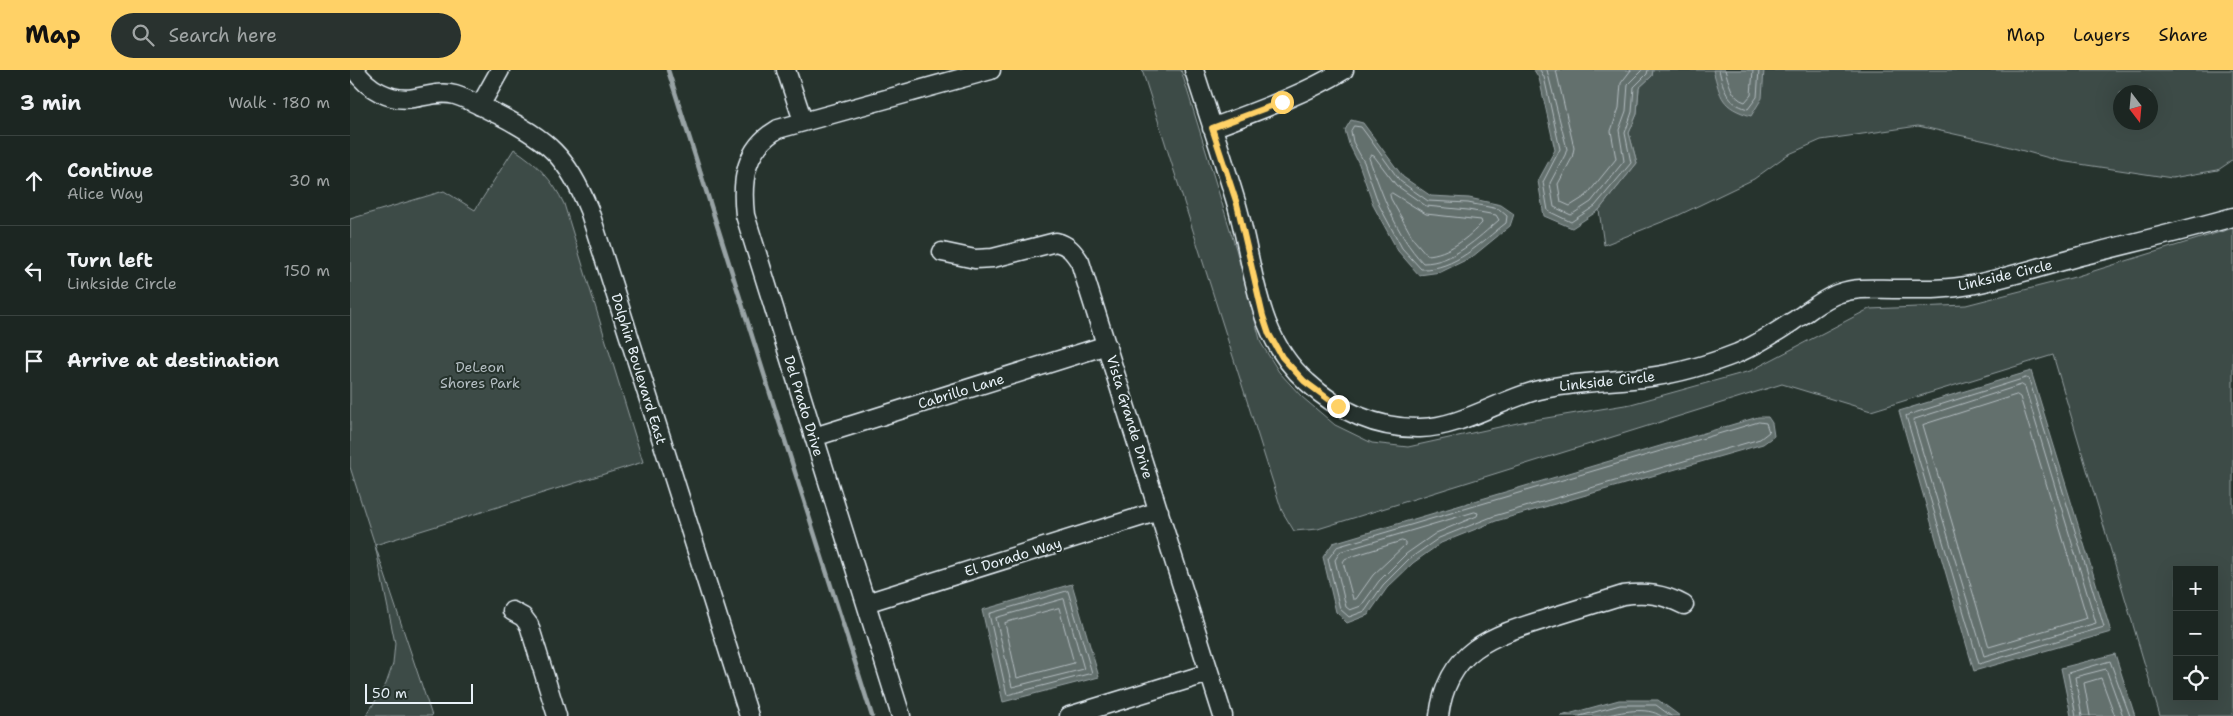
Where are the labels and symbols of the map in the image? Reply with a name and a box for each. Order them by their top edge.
north arrow [2113,85,2158,130]
route start [1271,91,1294,114]
street label: Linkside Circle [1956,255,2054,295]
street label: Dolphin Boulevard East [607,291,671,447]
street label: Del Prado Drive [780,353,828,459]
street label: Vista Grande Drive [1103,353,1157,481]
park label: DeLeon Shores Park [440,358,520,392]
street label: Linkside Circle [1558,367,1656,395]
street label: Cabrillo Lane [916,369,1006,413]
route end [1327,395,1350,418]
street label: El Dorado Way [962,534,1064,580]
scale bar [365,681,472,704]

